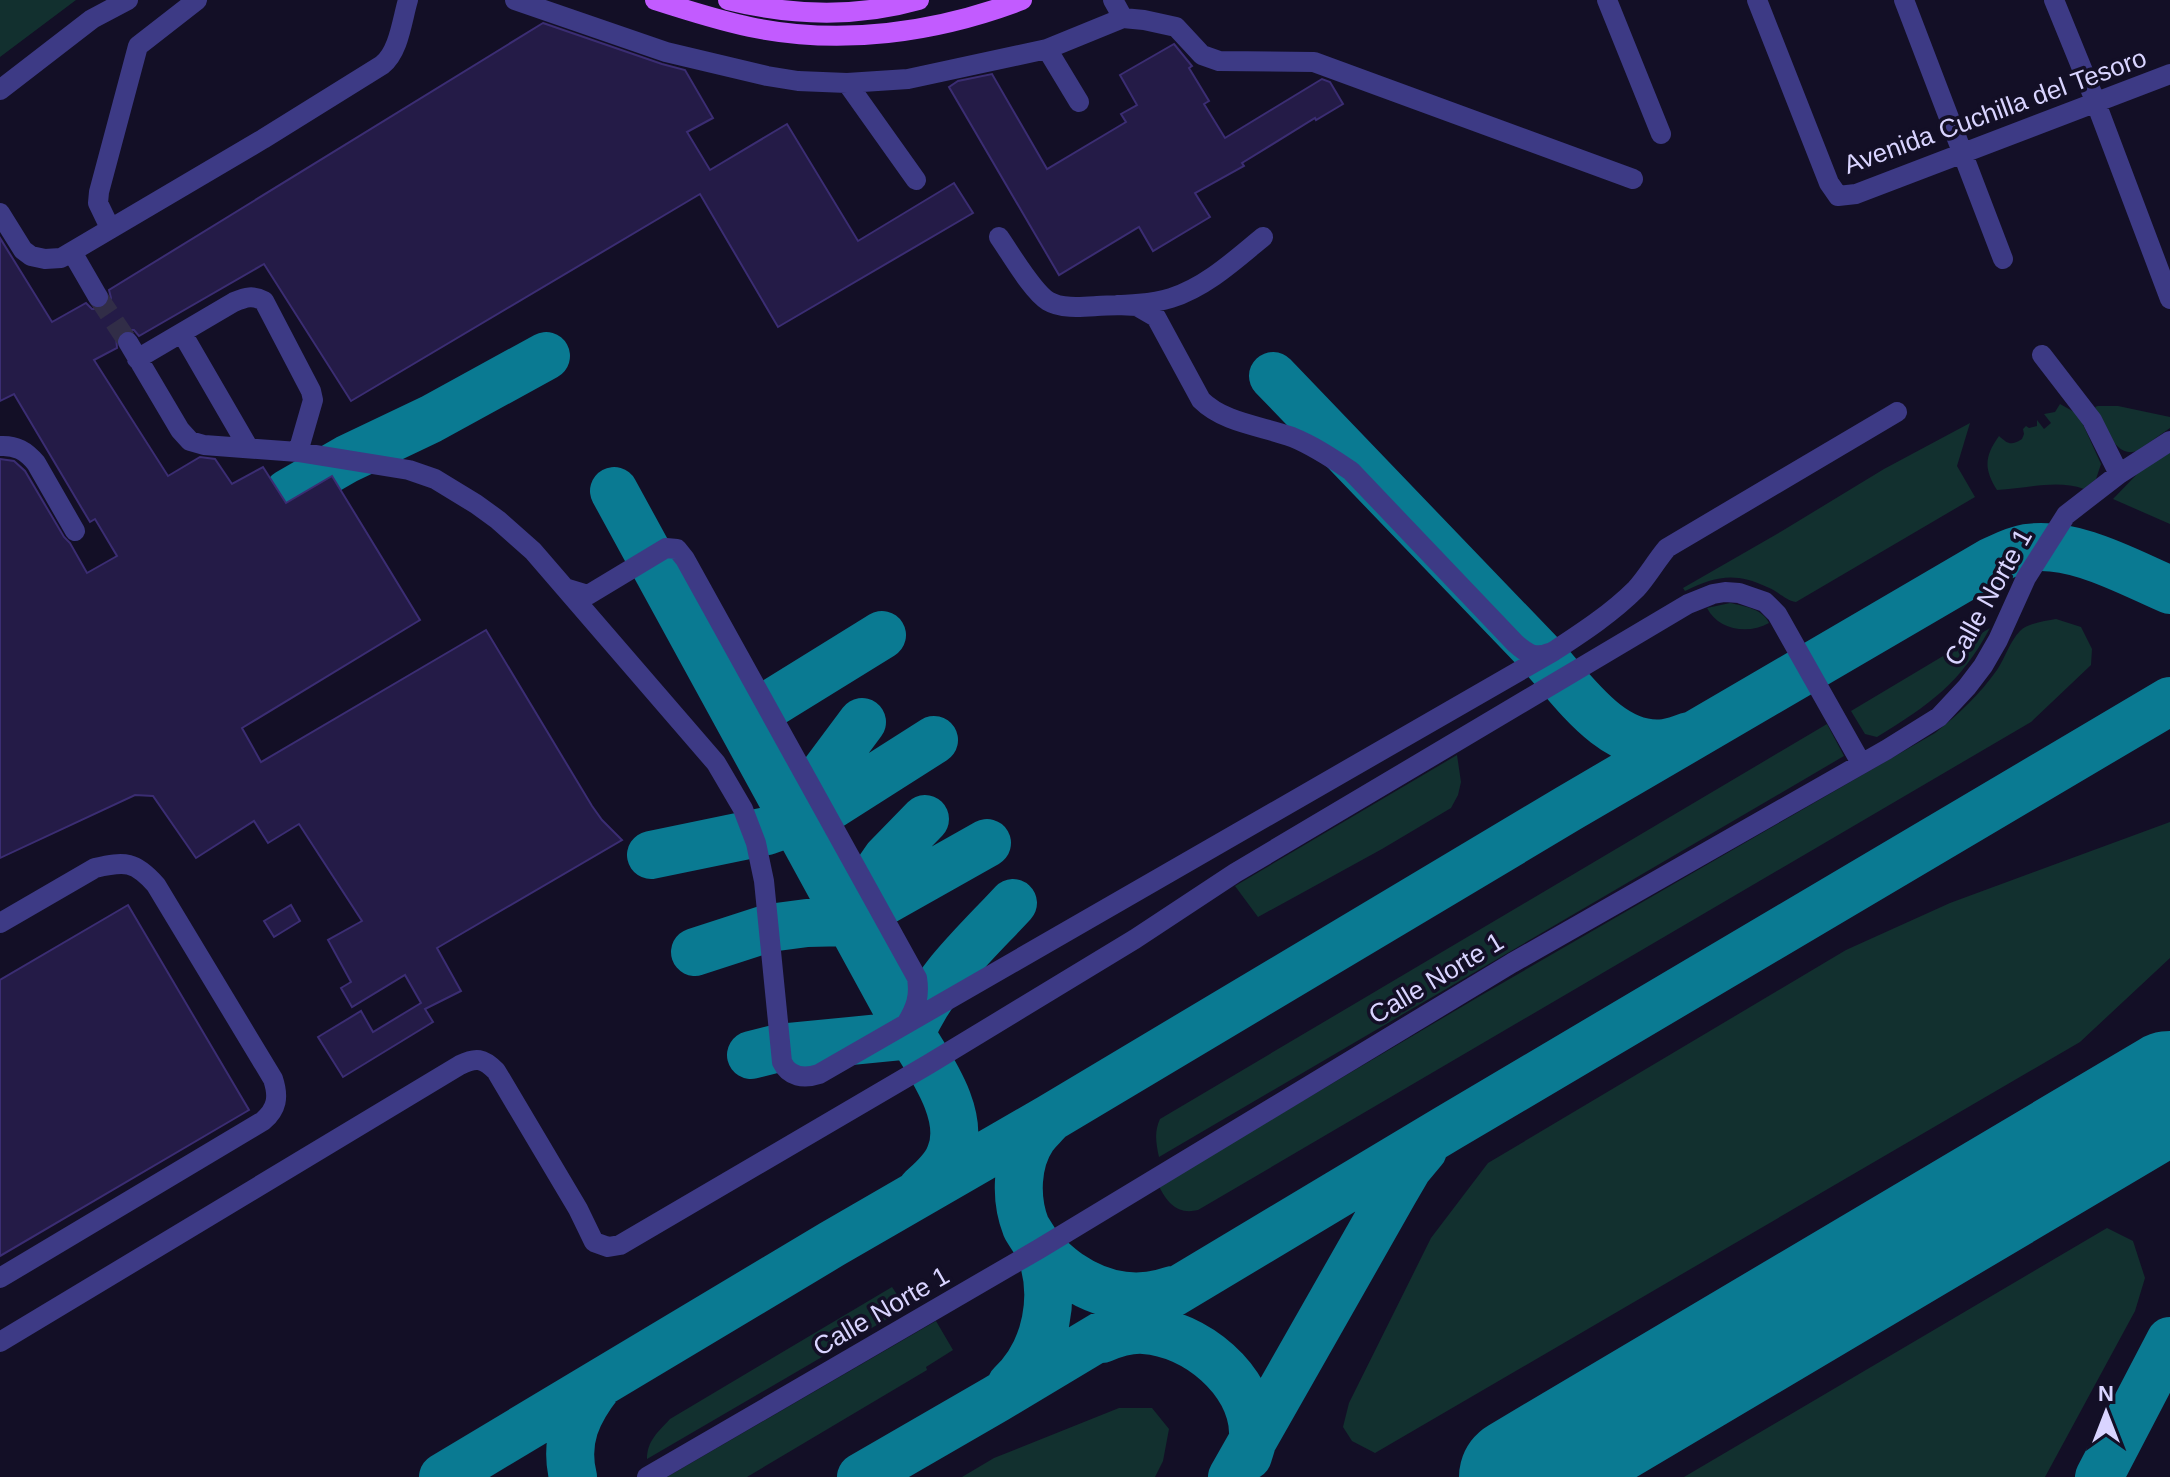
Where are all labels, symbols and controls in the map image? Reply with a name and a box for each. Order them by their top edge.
street label: Avenida Cuchilla del Tesoro [1840,42,2150,180]
street label: Calle Norte 1 [1938,523,2038,671]
street label: Calle Norte 1 [1363,926,1509,1030]
street label: Calle Norte 1 [808,1260,954,1362]
north arrow [2066,1373,2146,1453]
text: N [2098,1381,2114,1406]

